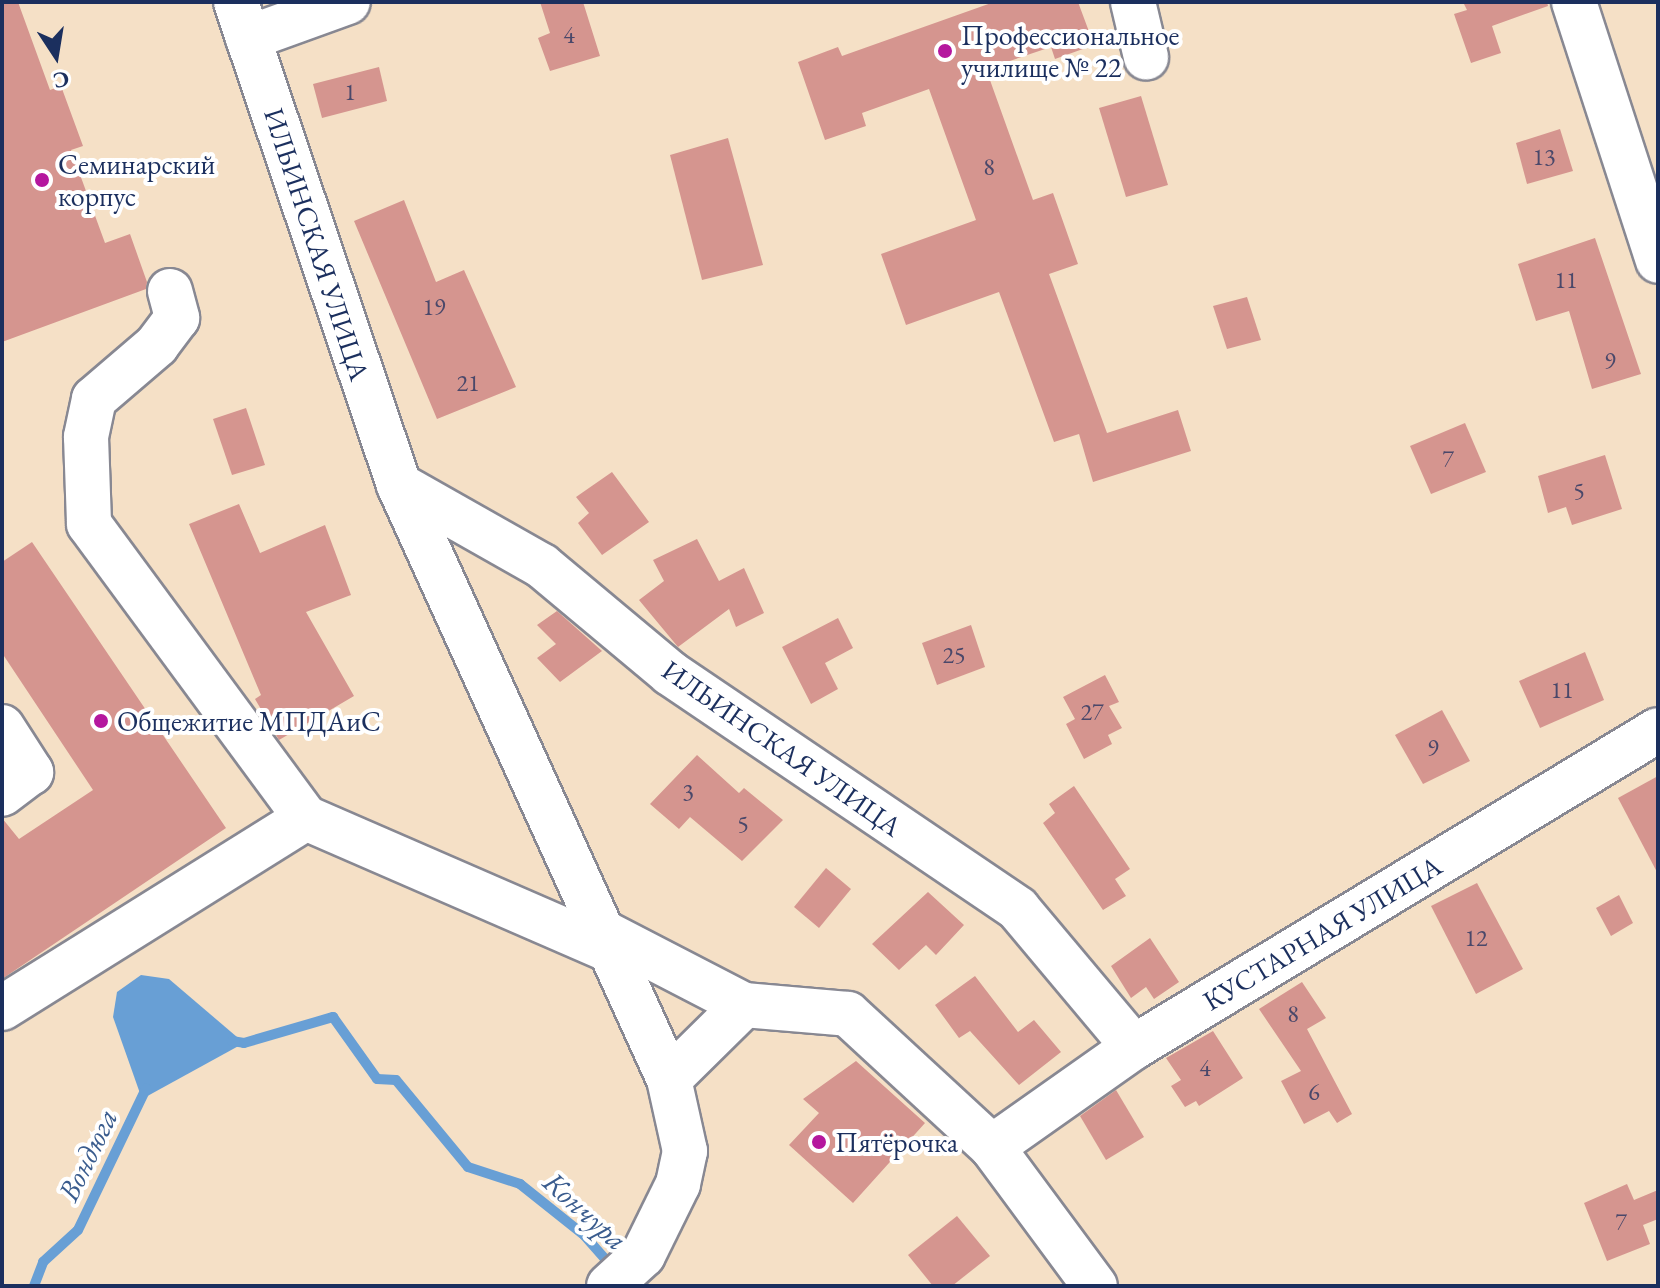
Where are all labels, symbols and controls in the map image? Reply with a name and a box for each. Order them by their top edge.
north arrow [16,16,96,96]
place label: Профессиональное училище № 22 [961,18,1180,84]
house number: 4 [563,21,575,49]
marker: Профессиональное училище № 22 [936,42,954,60]
text: С [50,64,72,96]
house number: 1 [344,78,356,106]
street label: ИЛЬИНСКАЯ УЛИЦА [257,104,377,384]
house number: 13 [1532,143,1556,171]
place label: Семинарский корпус [58,147,215,213]
house number: 8 [983,153,995,181]
marker: Семинарский корпус [33,171,51,189]
house number: 11 [1554,266,1578,294]
house number: 19 [422,293,446,321]
house number: 9 [1604,347,1616,375]
house number: 21 [456,369,480,397]
house number: 7 [1442,445,1454,473]
house number: 5 [1573,477,1585,505]
house number: 25 [942,641,966,669]
street label: ИЛЬИНСКАЯ УЛИЦА [656,653,908,843]
house number: 11 [1550,676,1574,704]
house number: 27 [1080,698,1104,726]
place label: Общежитие МПДАиС [117,704,381,738]
marker: Общежитие МПДАиС [92,712,110,730]
house number: 9 [1427,734,1439,762]
house number: 3 [682,778,694,806]
house number: 5 [737,810,749,838]
street label: КУСТАРНАЯ УЛИЦА [1197,848,1447,1018]
house number: 12 [1464,924,1488,952]
house number: 8 [1287,1000,1299,1028]
house number: 4 [1199,1054,1211,1082]
house number: 6 [1308,1078,1320,1106]
water label: Вондюга [50,1103,126,1207]
place label: Пятёрочка [835,1125,958,1159]
marker: Пятёрочка [810,1133,828,1151]
water label: Кончура [536,1164,634,1258]
house number: 7 [1615,1208,1627,1236]

